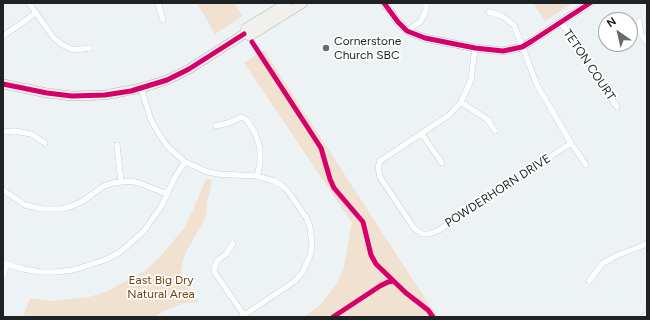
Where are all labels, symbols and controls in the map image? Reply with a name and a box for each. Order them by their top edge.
north arrow [598,12,638,52]
text: N [604,15,619,30]
street label: TETON COURT [560,27,618,103]
place label: Cornerstone Church SBC [334,34,401,62]
marker: Cornerstone Church SBC [321,43,331,53]
street label: POWDERHORN DRIVE [442,151,554,231]
park label: East Big Dry Natural Area [127,273,195,301]

